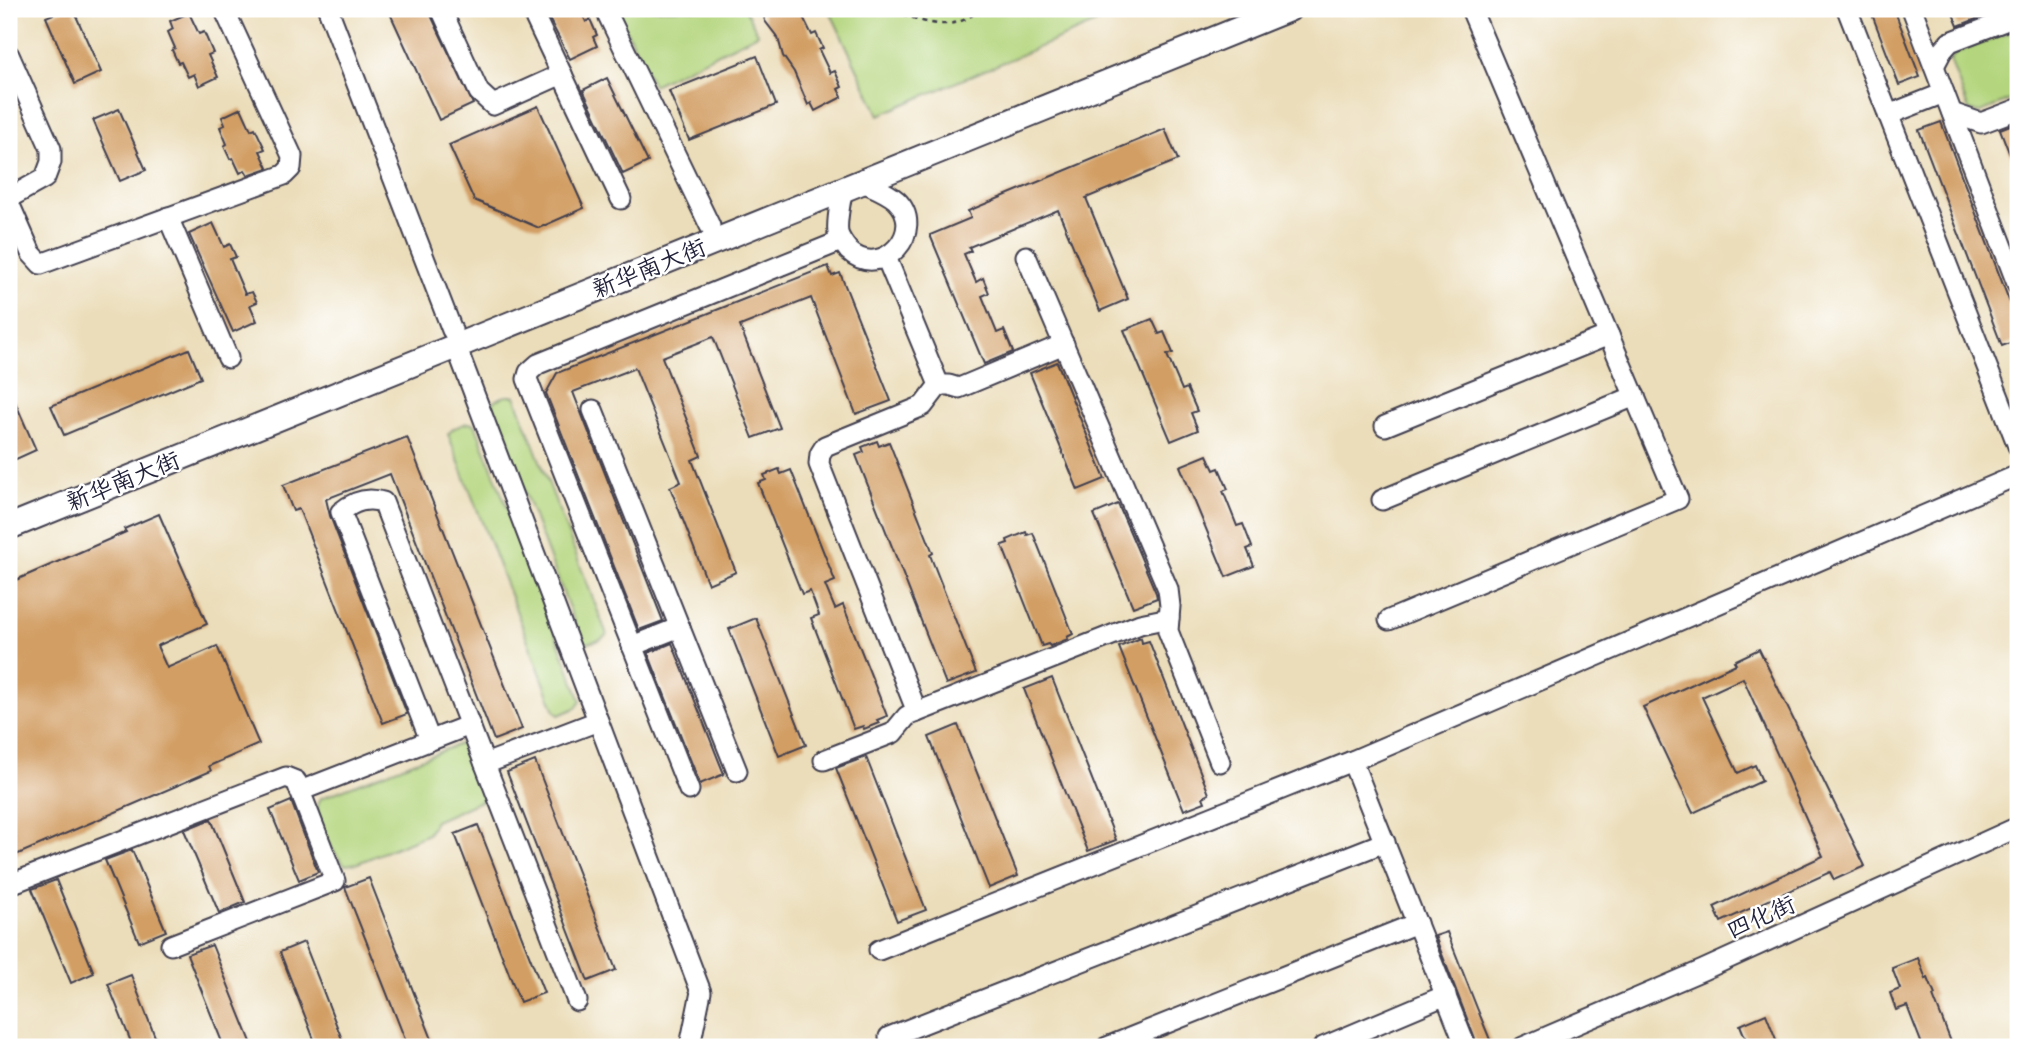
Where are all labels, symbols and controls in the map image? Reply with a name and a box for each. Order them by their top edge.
street label: 新华南大街 [587,231,711,305]
street label: 新华南大街 [61,444,185,518]
street label: 四化街 [1722,888,1800,946]

